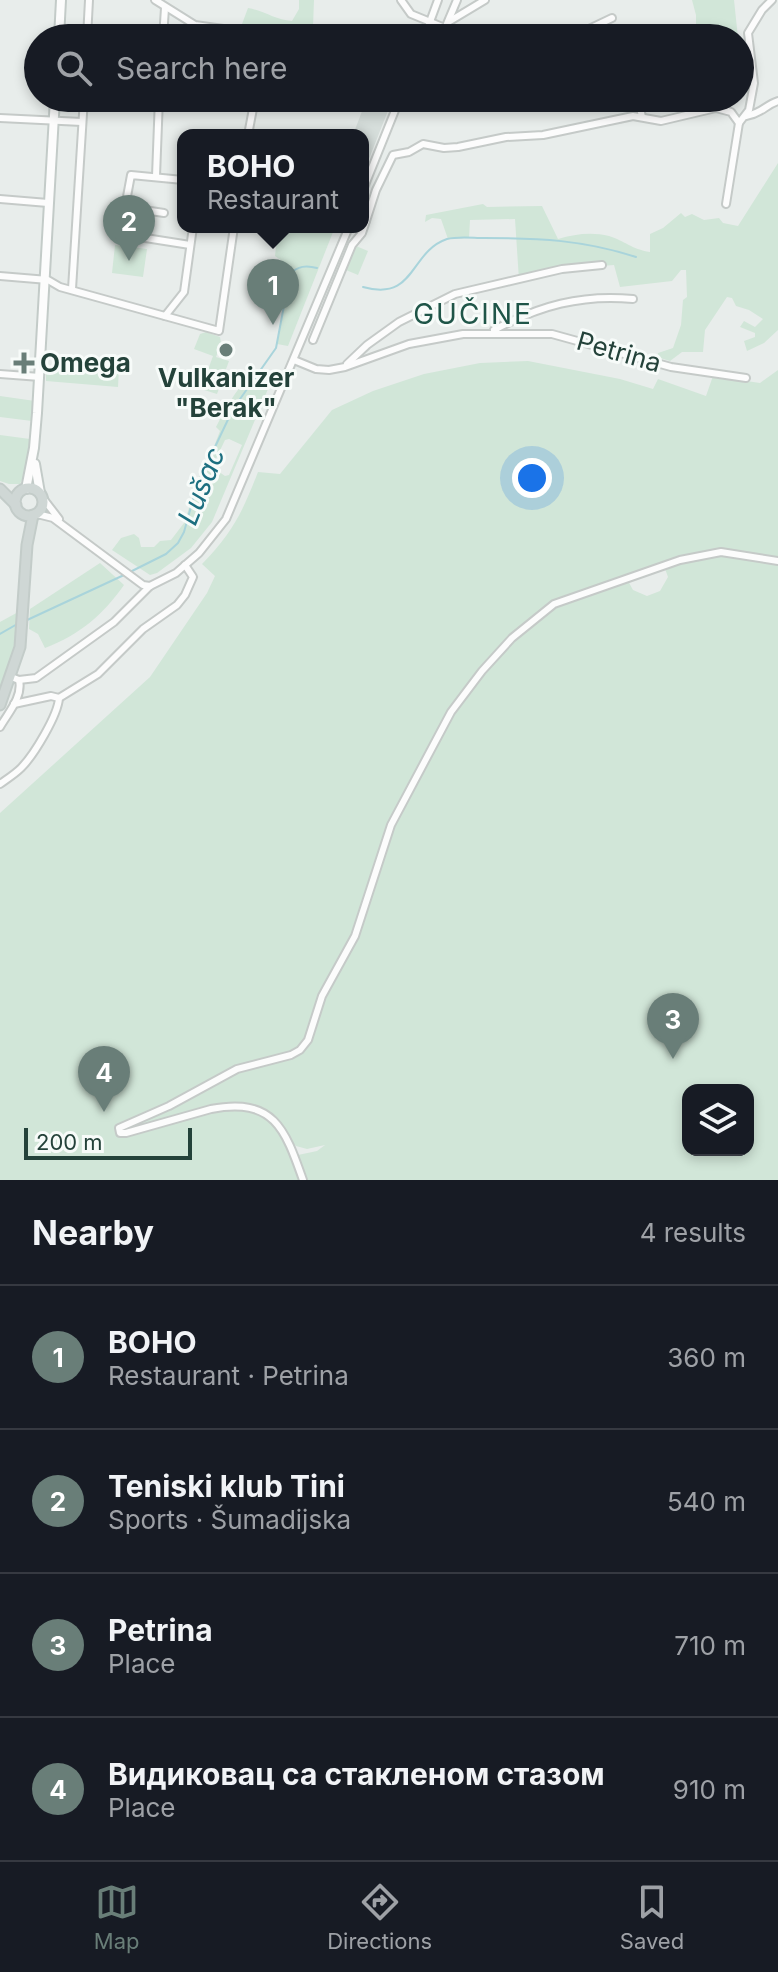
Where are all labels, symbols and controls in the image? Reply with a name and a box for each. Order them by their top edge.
search box [24,24,754,112]
icon: search [52,46,96,90]
text: Search here [116,50,288,86]
popup [177,129,369,233]
text: BOHO [207,148,295,184]
text: Restaurant [207,184,339,215]
pin: 2 [103,195,155,261]
pin: 1 [247,259,299,325]
district label: GUČINE [413,297,533,331]
street label: Petrina [573,325,665,378]
marker: Vulkanizer "Berak" [217,341,235,359]
place label: Omega [40,347,131,378]
marker: Omega [15,354,33,372]
place label: Vulkanizer "Berak" [158,362,295,423]
water label: Lušac [170,442,232,530]
your location [512,458,552,498]
pin: 3 [647,993,699,1059]
pin: 4 [78,1046,130,1112]
map controls [682,1084,754,1156]
button: layers [682,1084,754,1156]
scale bar [24,1124,192,1160]
text: 200 m [36,1129,103,1155]
text: Nearby [32,1212,154,1253]
text: 4 results [640,1217,746,1248]
text: BOHO [108,1324,197,1360]
text: 1 [52,1342,64,1373]
text: 360 m [667,1342,746,1373]
text: Restaurant · Petrina [108,1360,349,1391]
text: Teniski klub Tini [108,1468,345,1504]
text: 2 [50,1486,66,1517]
text: 540 m [667,1486,746,1517]
text: Sports · Šumadijska [108,1504,351,1535]
text: Petrina [108,1612,213,1648]
text: 3 [50,1630,66,1661]
text: 710 m [674,1630,746,1661]
text: Place [108,1648,176,1679]
text: Видиковац са стакленом стазом [108,1756,605,1792]
text: 4 [49,1774,67,1805]
text: 910 m [673,1774,746,1805]
text: Place [108,1792,176,1823]
tab: Map [94,1880,140,1954]
tab: Directions [327,1880,432,1954]
tab: Saved [620,1880,684,1954]

